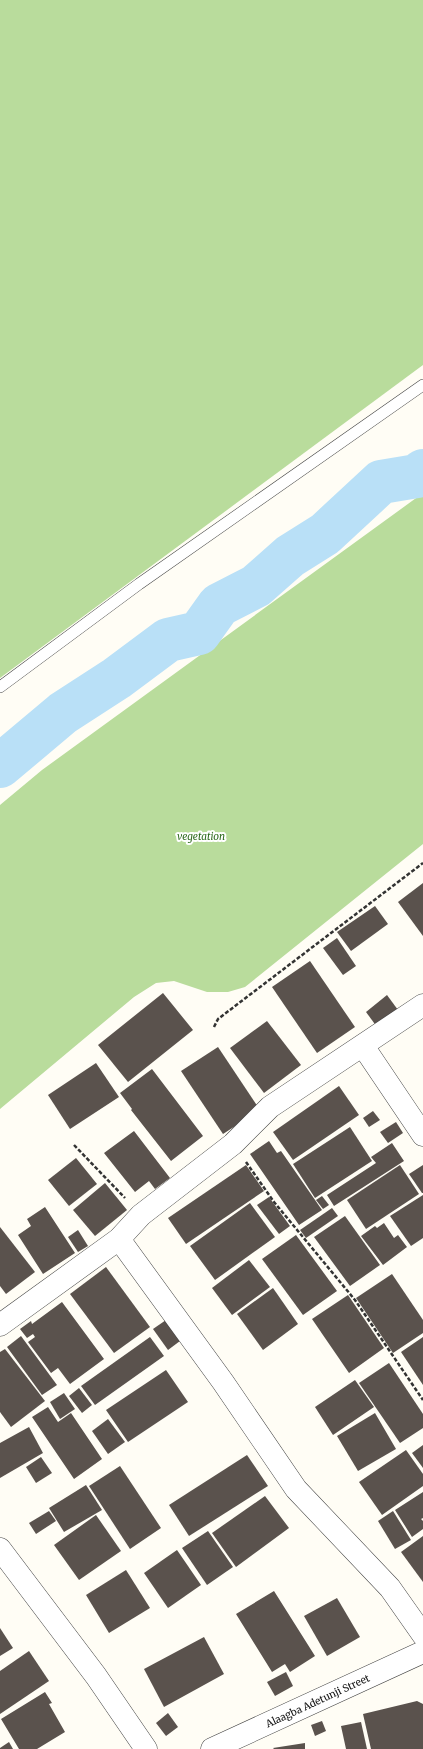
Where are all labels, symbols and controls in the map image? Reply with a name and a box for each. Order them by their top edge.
park label: vegetation [177,830,225,843]
street label: Alaagba Adetunji Street [263,1671,372,1731]

